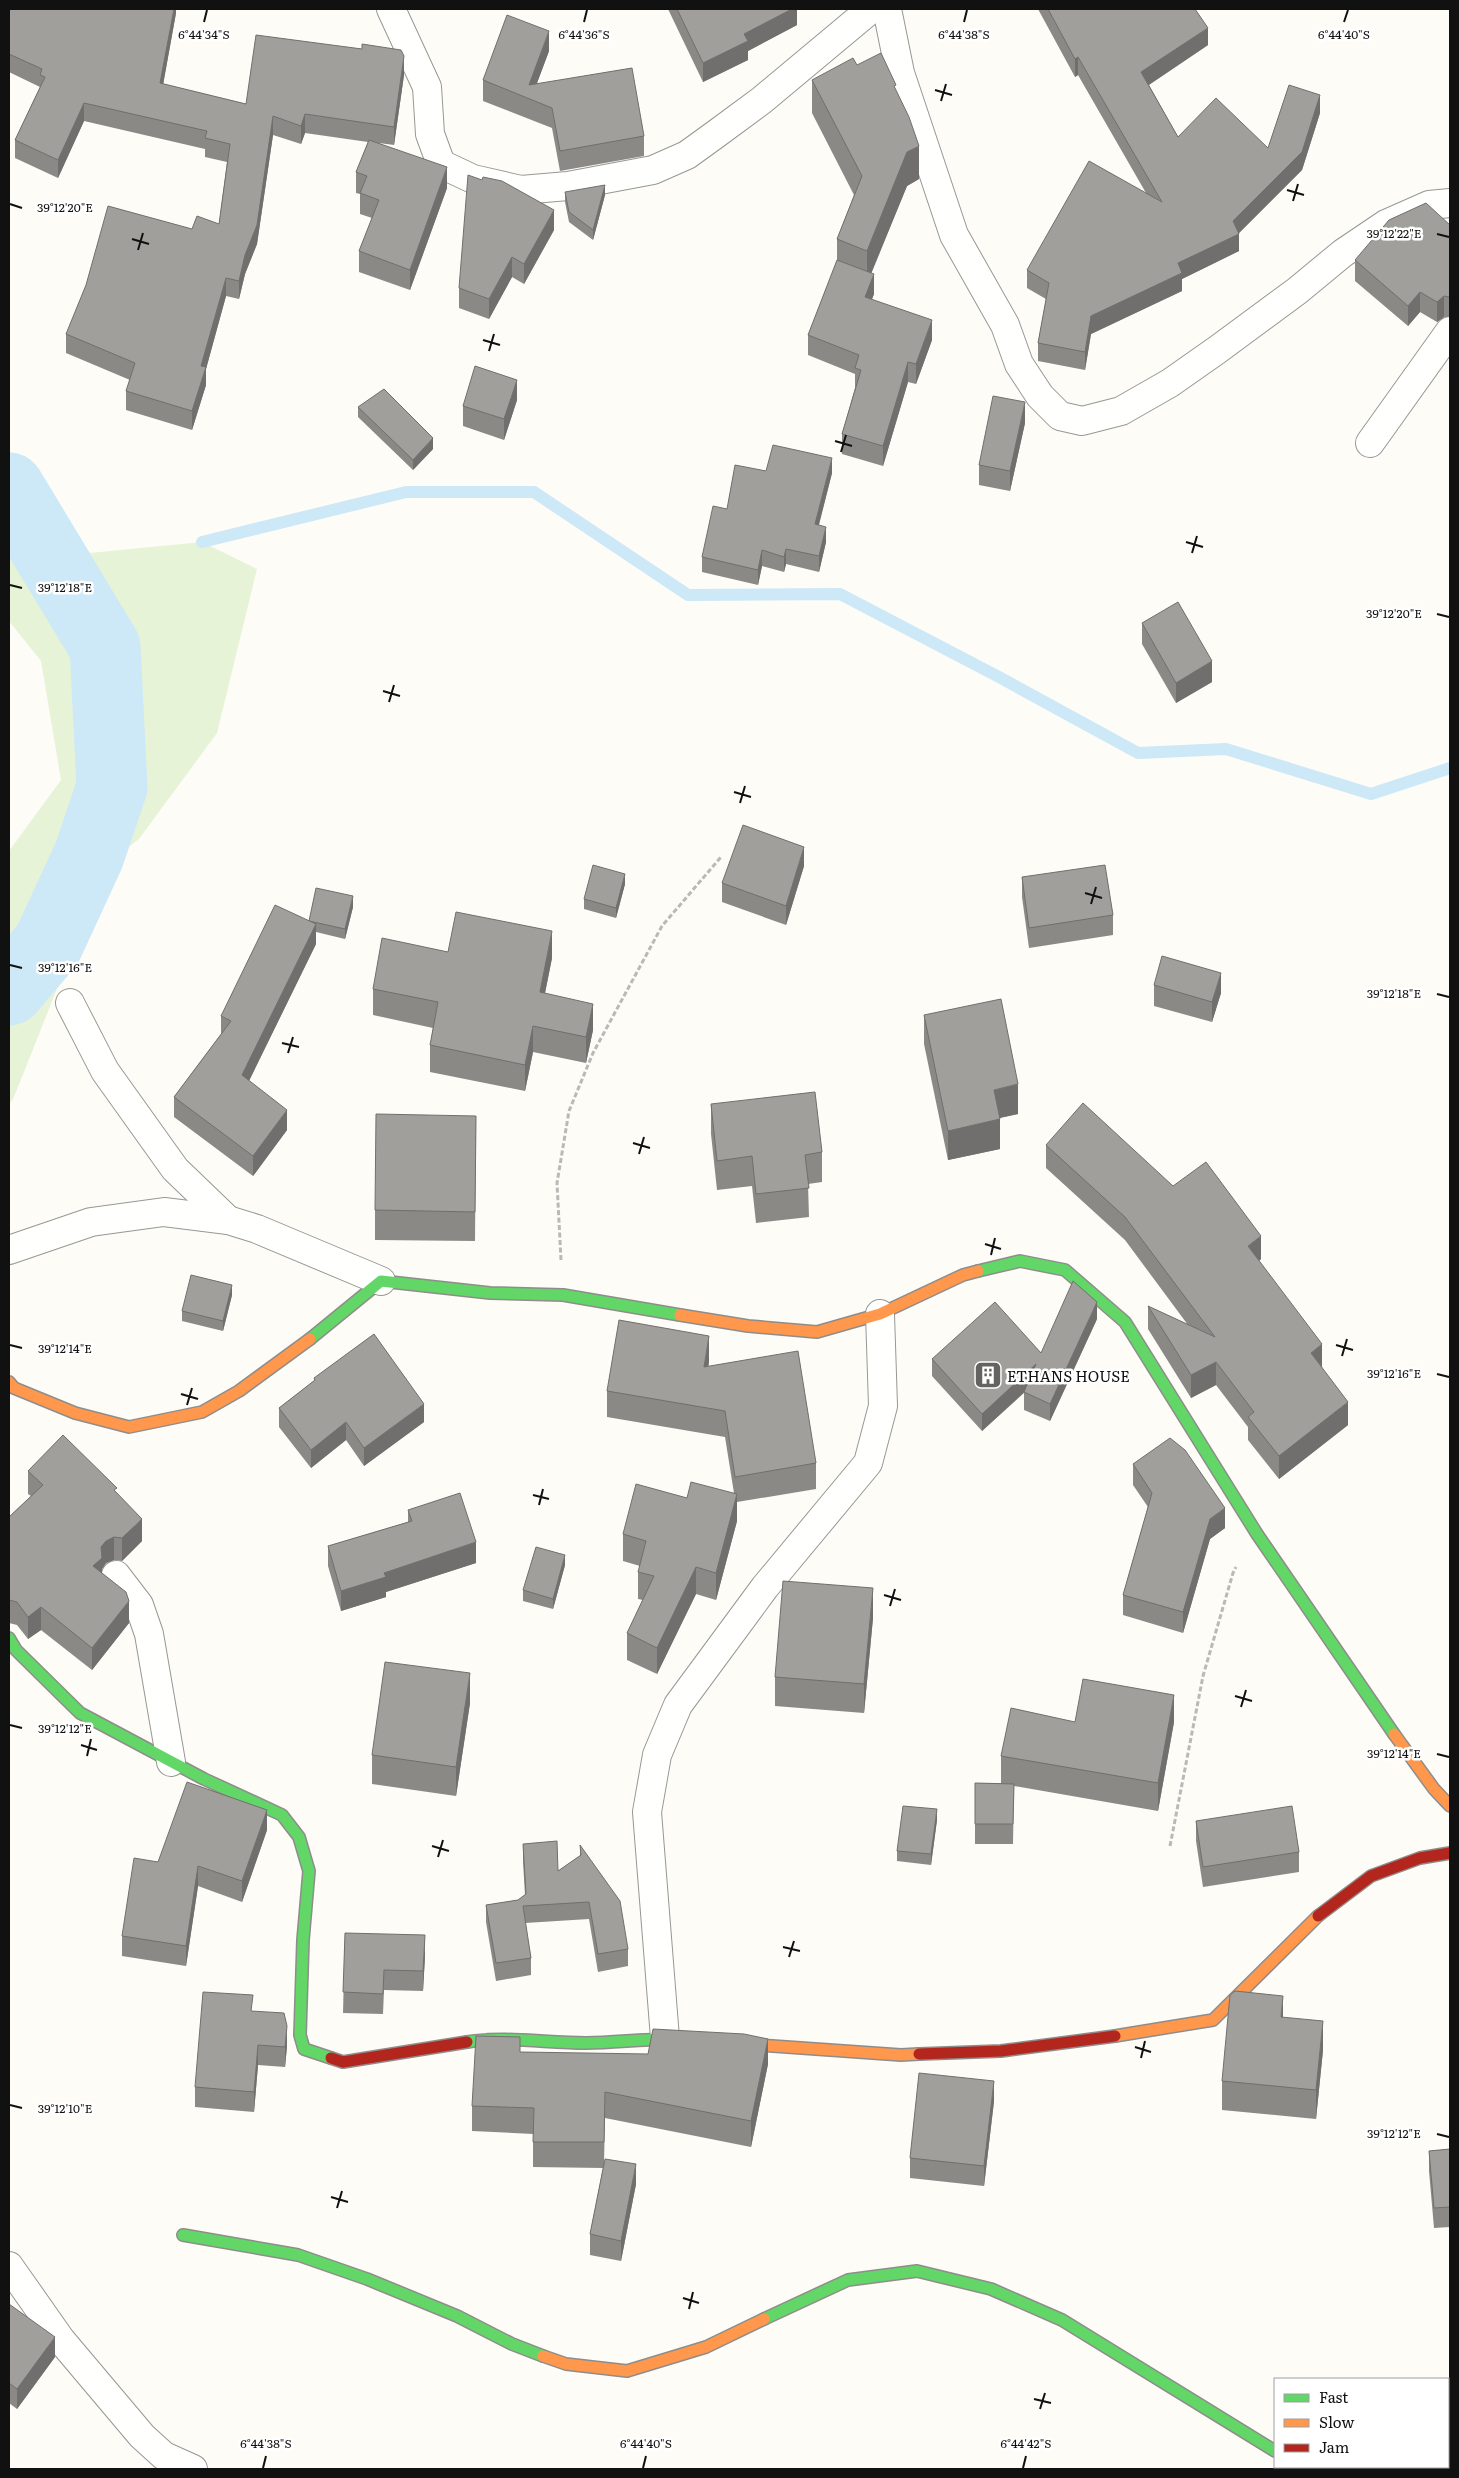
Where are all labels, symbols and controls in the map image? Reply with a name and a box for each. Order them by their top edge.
text: 6°44'34"S [178,25,230,43]
text: 6°44'36"S [558,25,610,43]
text: 6°44'38"S [938,25,990,43]
text: 6°44'40"S [1318,25,1370,43]
text: 39°12'20"E [37,198,93,216]
text: 39°12'22"E [1367,224,1422,242]
text: 39°12'18"E [38,578,92,596]
text: 39°12'20"E [1366,604,1422,622]
text: 39°12'16"E [38,958,92,976]
text: 39°12'18"E [1367,984,1421,1002]
text: 39°12'14"E [38,1339,92,1357]
building icon: ETHANS HOUSE [973,1360,1003,1390]
place label: ETHANS HOUSE [1007,1364,1130,1387]
text: 39°12'16"E [1367,1364,1421,1382]
text: 39°12'12"E [38,1719,92,1737]
text: 39°12'14"E [1367,1744,1421,1762]
text: 39°12'10"E [38,2099,93,2117]
text: 39°12'12"E [1367,2124,1421,2142]
legend [1274,2378,1449,2468]
text: Fast [1319,2385,1348,2408]
text: Slow [1319,2410,1354,2433]
text: 6°44'38"S [240,2434,292,2452]
text: 6°44'40"S [620,2434,672,2452]
text: 6°44'42"S [1001,2434,1051,2452]
text: Jam [1319,2435,1350,2458]

